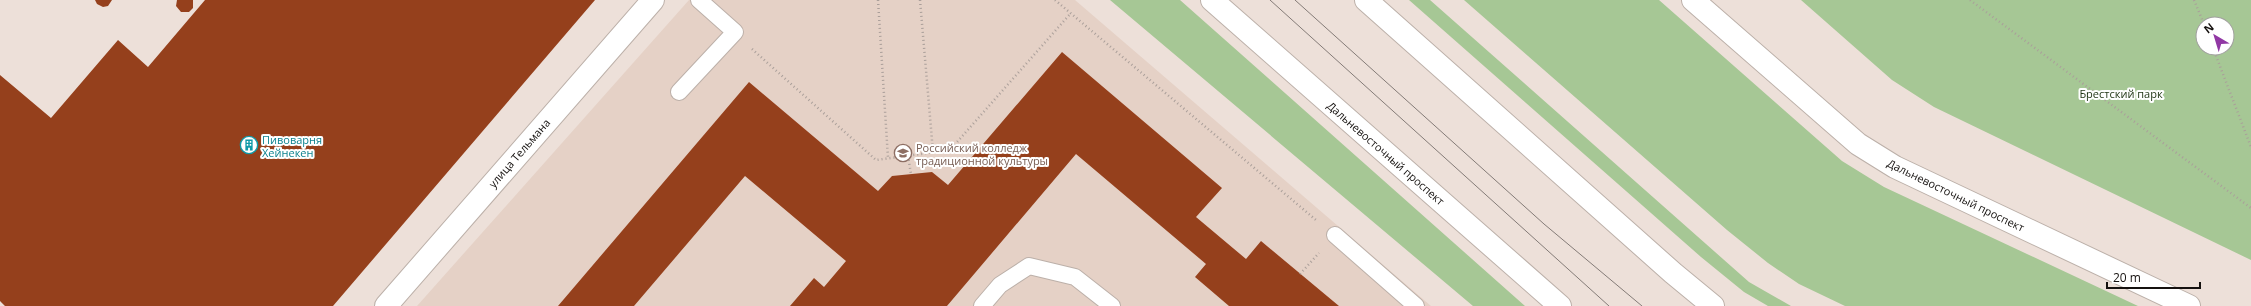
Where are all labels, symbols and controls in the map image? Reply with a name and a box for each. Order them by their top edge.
north arrow [2195,16,2235,56]
text: N [2200,19,2217,36]
park label: Брестский парк [2079,86,2163,101]
street label: Дальневосточный проспект [1324,98,1448,208]
street label: улица Тельмана [485,115,553,191]
place label: Пивоварня Хейнекен [262,132,322,160]
building icon: Пивоварня Хейнекен [239,135,259,155]
place label: Российский колледж традиционной культуры [916,140,1048,168]
school or university icon: Российский колледж традиционной культуры [893,143,913,163]
street label: Дальневосточный проспект [1885,155,2027,235]
scale bar [2107,264,2200,290]
text: 20 m [2113,269,2141,286]

